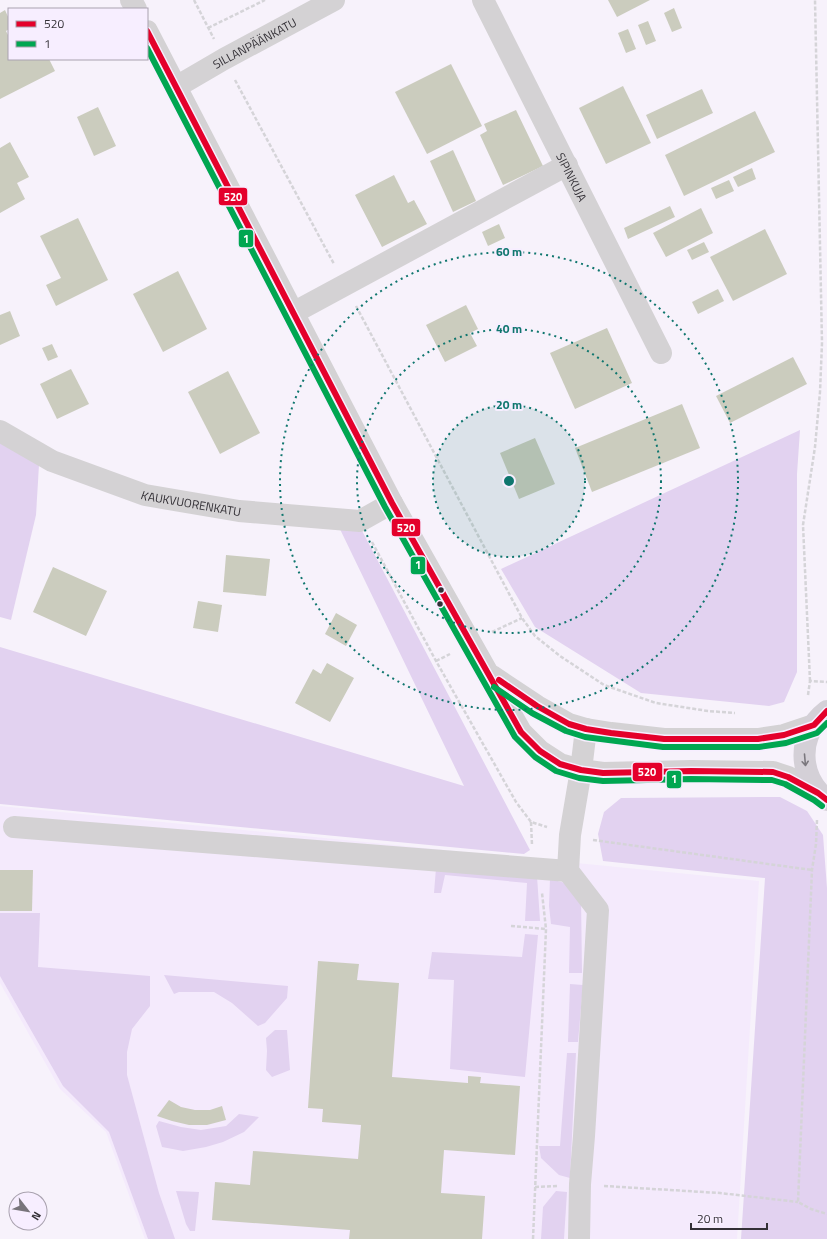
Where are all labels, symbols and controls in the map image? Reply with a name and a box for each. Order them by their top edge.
legend [8,8,148,60]
street label: SILLANPÄÄNKATU [209,12,300,73]
text: 520 [44,14,64,33]
text: 1 [44,34,51,53]
street label: SIPINKUJA [552,149,592,205]
line badge: 520 [218,187,248,206]
text: 520 [224,189,242,205]
line badge: 1 [238,229,254,248]
text: 1 [243,231,249,247]
text: 60 m [496,242,522,261]
text: 40 m [496,319,522,338]
text: 20 m [496,395,522,414]
centre of rings [502,474,516,488]
street label: KAUKVUORENKATU [139,485,243,521]
line badge: 520 [391,518,421,537]
text: 520 [397,520,415,536]
line badge: 1 [410,556,426,575]
text: 1 [415,557,421,573]
unlabelled marker [436,585,446,595]
unlabelled marker [435,599,445,609]
one-way arrow [801,753,809,766]
line badge: 520 [632,762,663,782]
text: 520 [638,764,656,780]
line badge: 1 [666,770,682,789]
text: 1 [671,771,677,787]
north arrow [8,1191,48,1231]
scale bar [691,1205,767,1231]
text: N [28,1209,45,1224]
text: 20 m [697,1209,723,1228]

